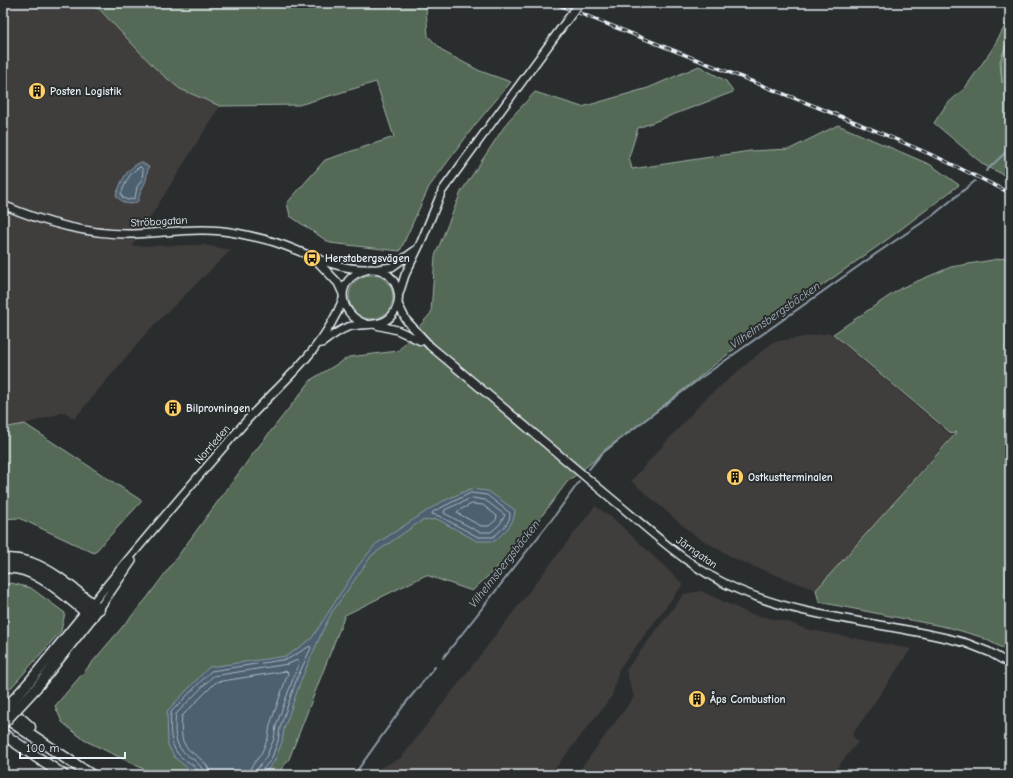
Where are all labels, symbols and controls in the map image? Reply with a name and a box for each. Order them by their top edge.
building icon: Posten Logistik [27,81,47,101]
place label: Posten Logistik [50,85,122,98]
street label: Ströbogatan [130,214,188,229]
bus stop icon: Herstabergsvägen [302,248,322,268]
place label: Herstabergsvägen [325,252,410,265]
water label: Vilhelmsbergsbäcken [727,278,823,351]
building icon: Bilprovningen [163,398,183,418]
place label: Bilprovningen [186,402,250,415]
street label: Norrleden [192,422,233,466]
building icon: Ostkustterminalen [725,467,745,487]
place label: Ostkustterminalen [748,471,833,484]
water label: Vilhelmsbergsbäcken [466,517,543,610]
street label: Järngatan [674,534,720,571]
building icon: Åps Combustion [687,689,707,709]
place label: Åps Combustion [710,691,786,706]
scale bar [20,734,125,760]
text: 100 m [26,741,59,755]

